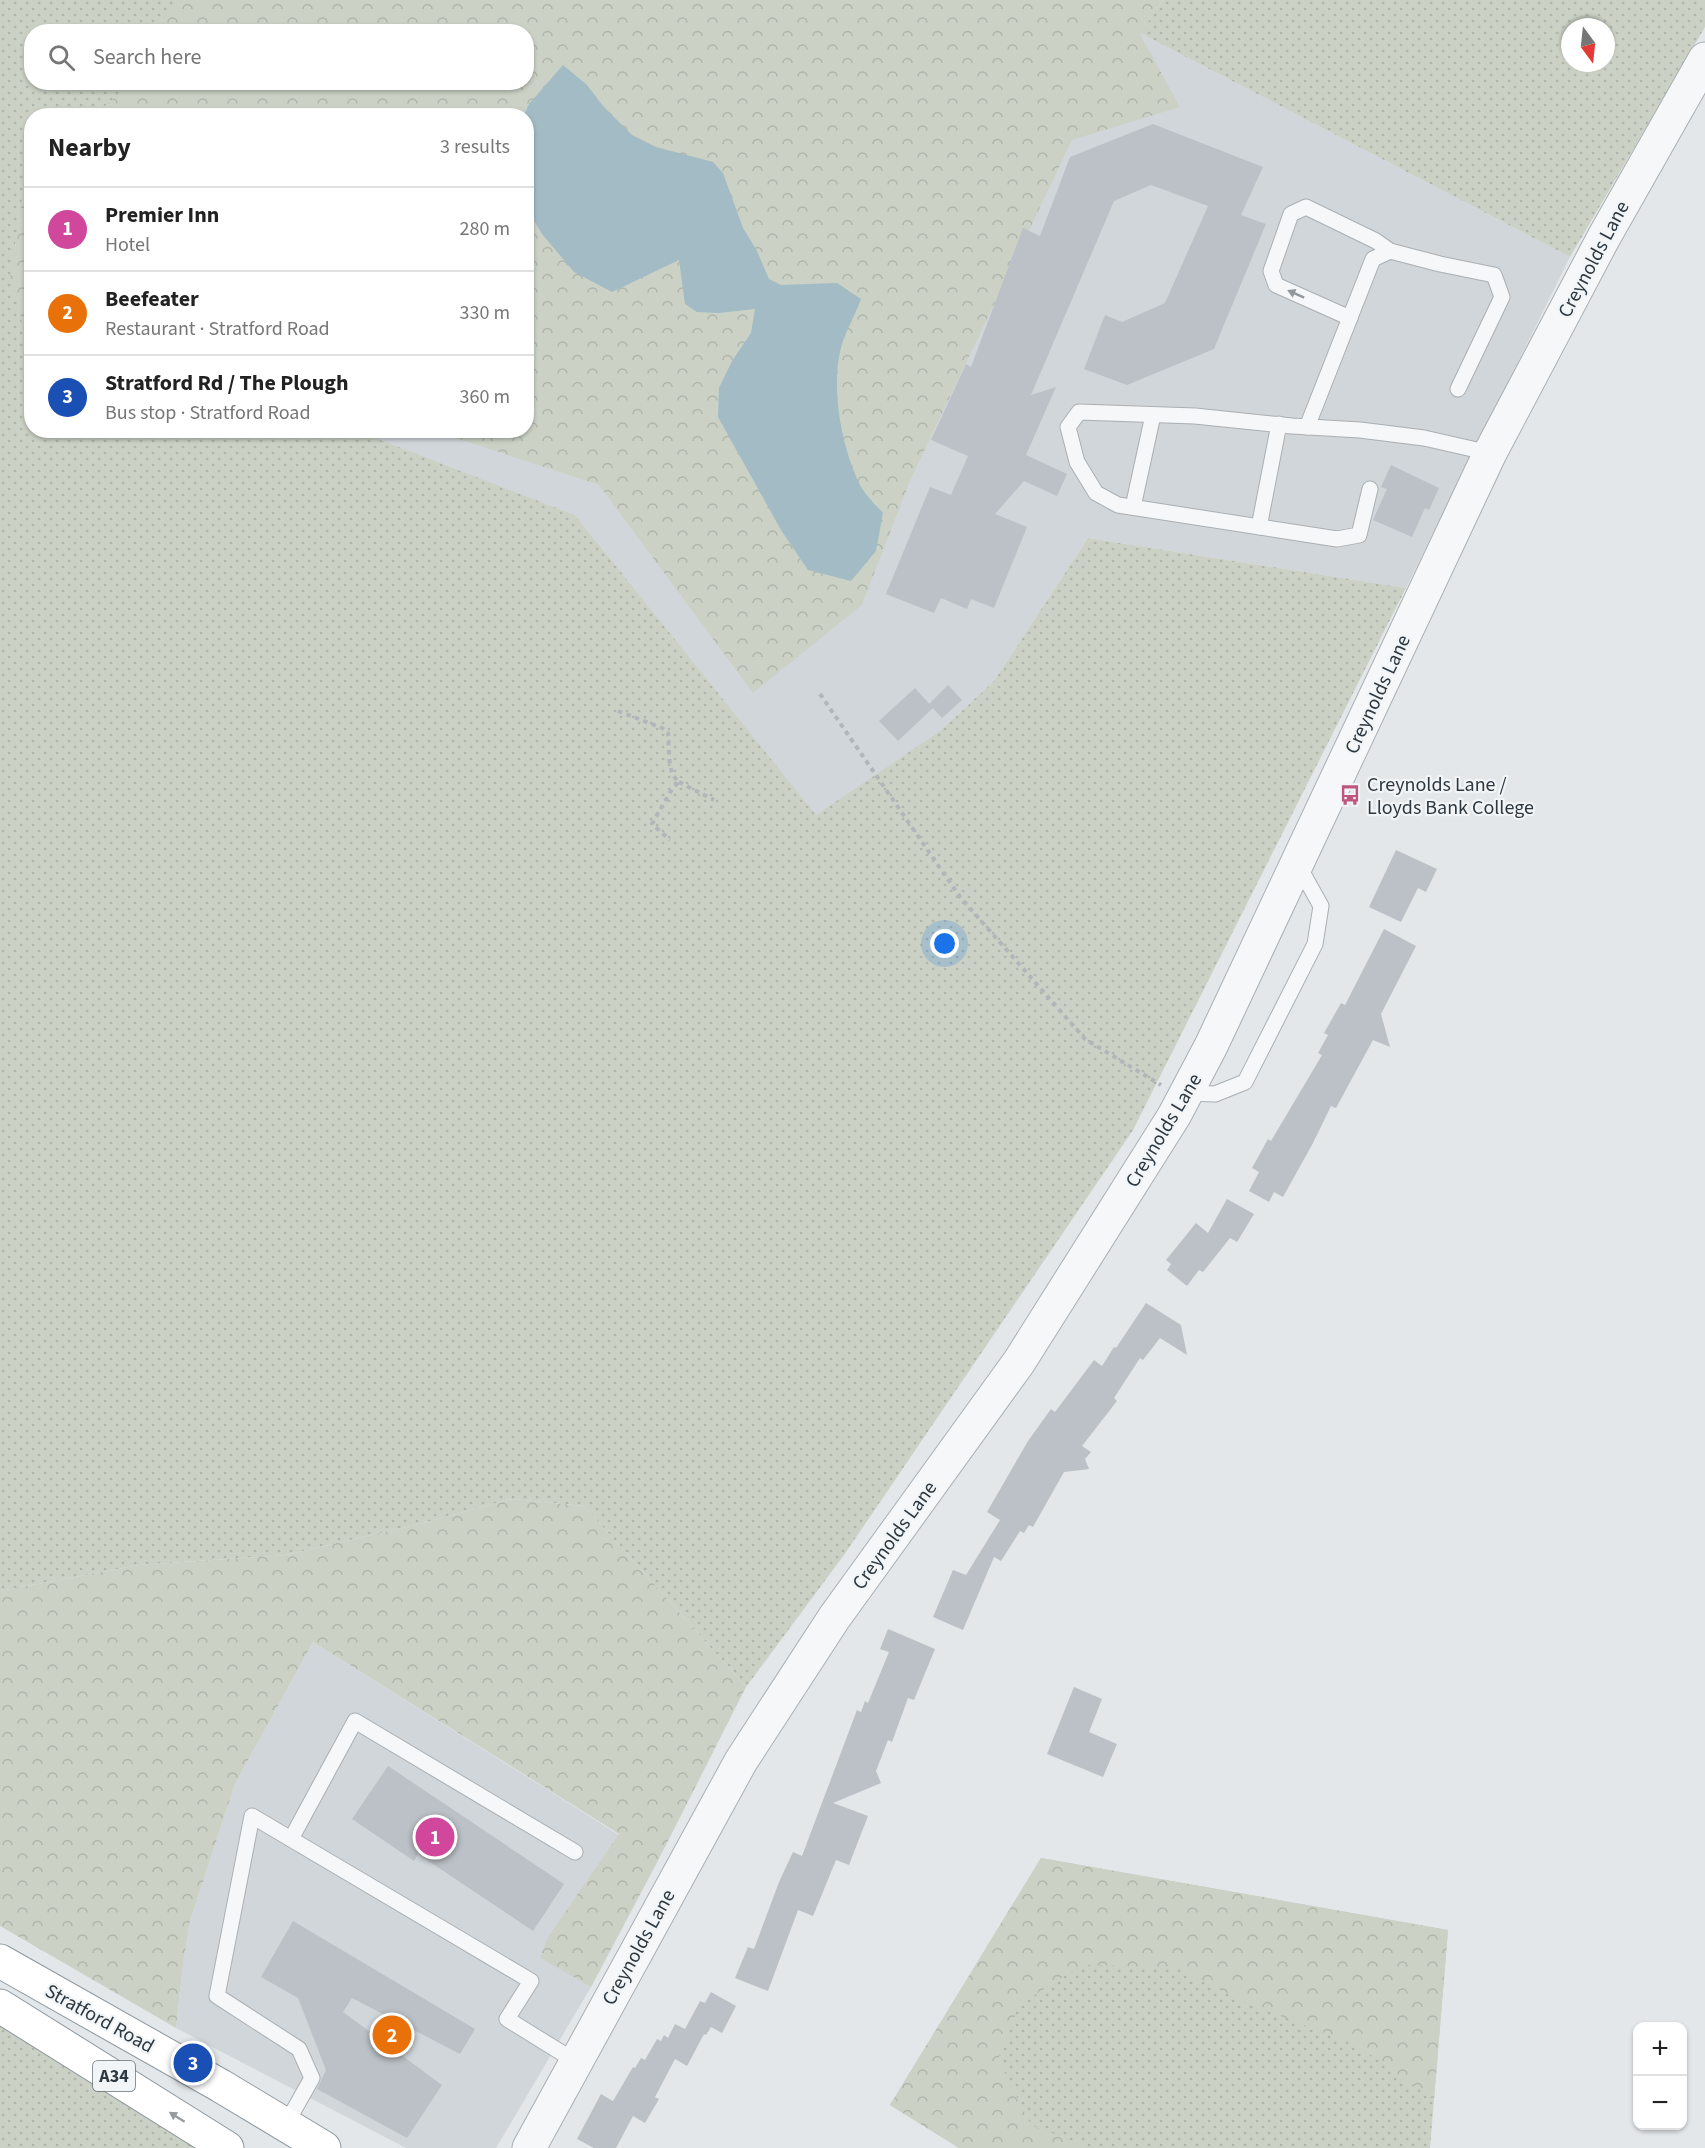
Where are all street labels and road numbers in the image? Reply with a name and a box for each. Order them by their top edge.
street label: Creynolds Lane [1551,196,1636,323]
street label: Creynolds Lane [1338,630,1418,759]
street label: Creynolds Lane [1119,1068,1209,1193]
street label: Creynolds Lane [846,1475,944,1596]
street label: Creynolds Lane [595,1884,682,2010]
street label: Stratford Road [40,1977,159,2060]
road number: A34 [93,2061,135,2091]

